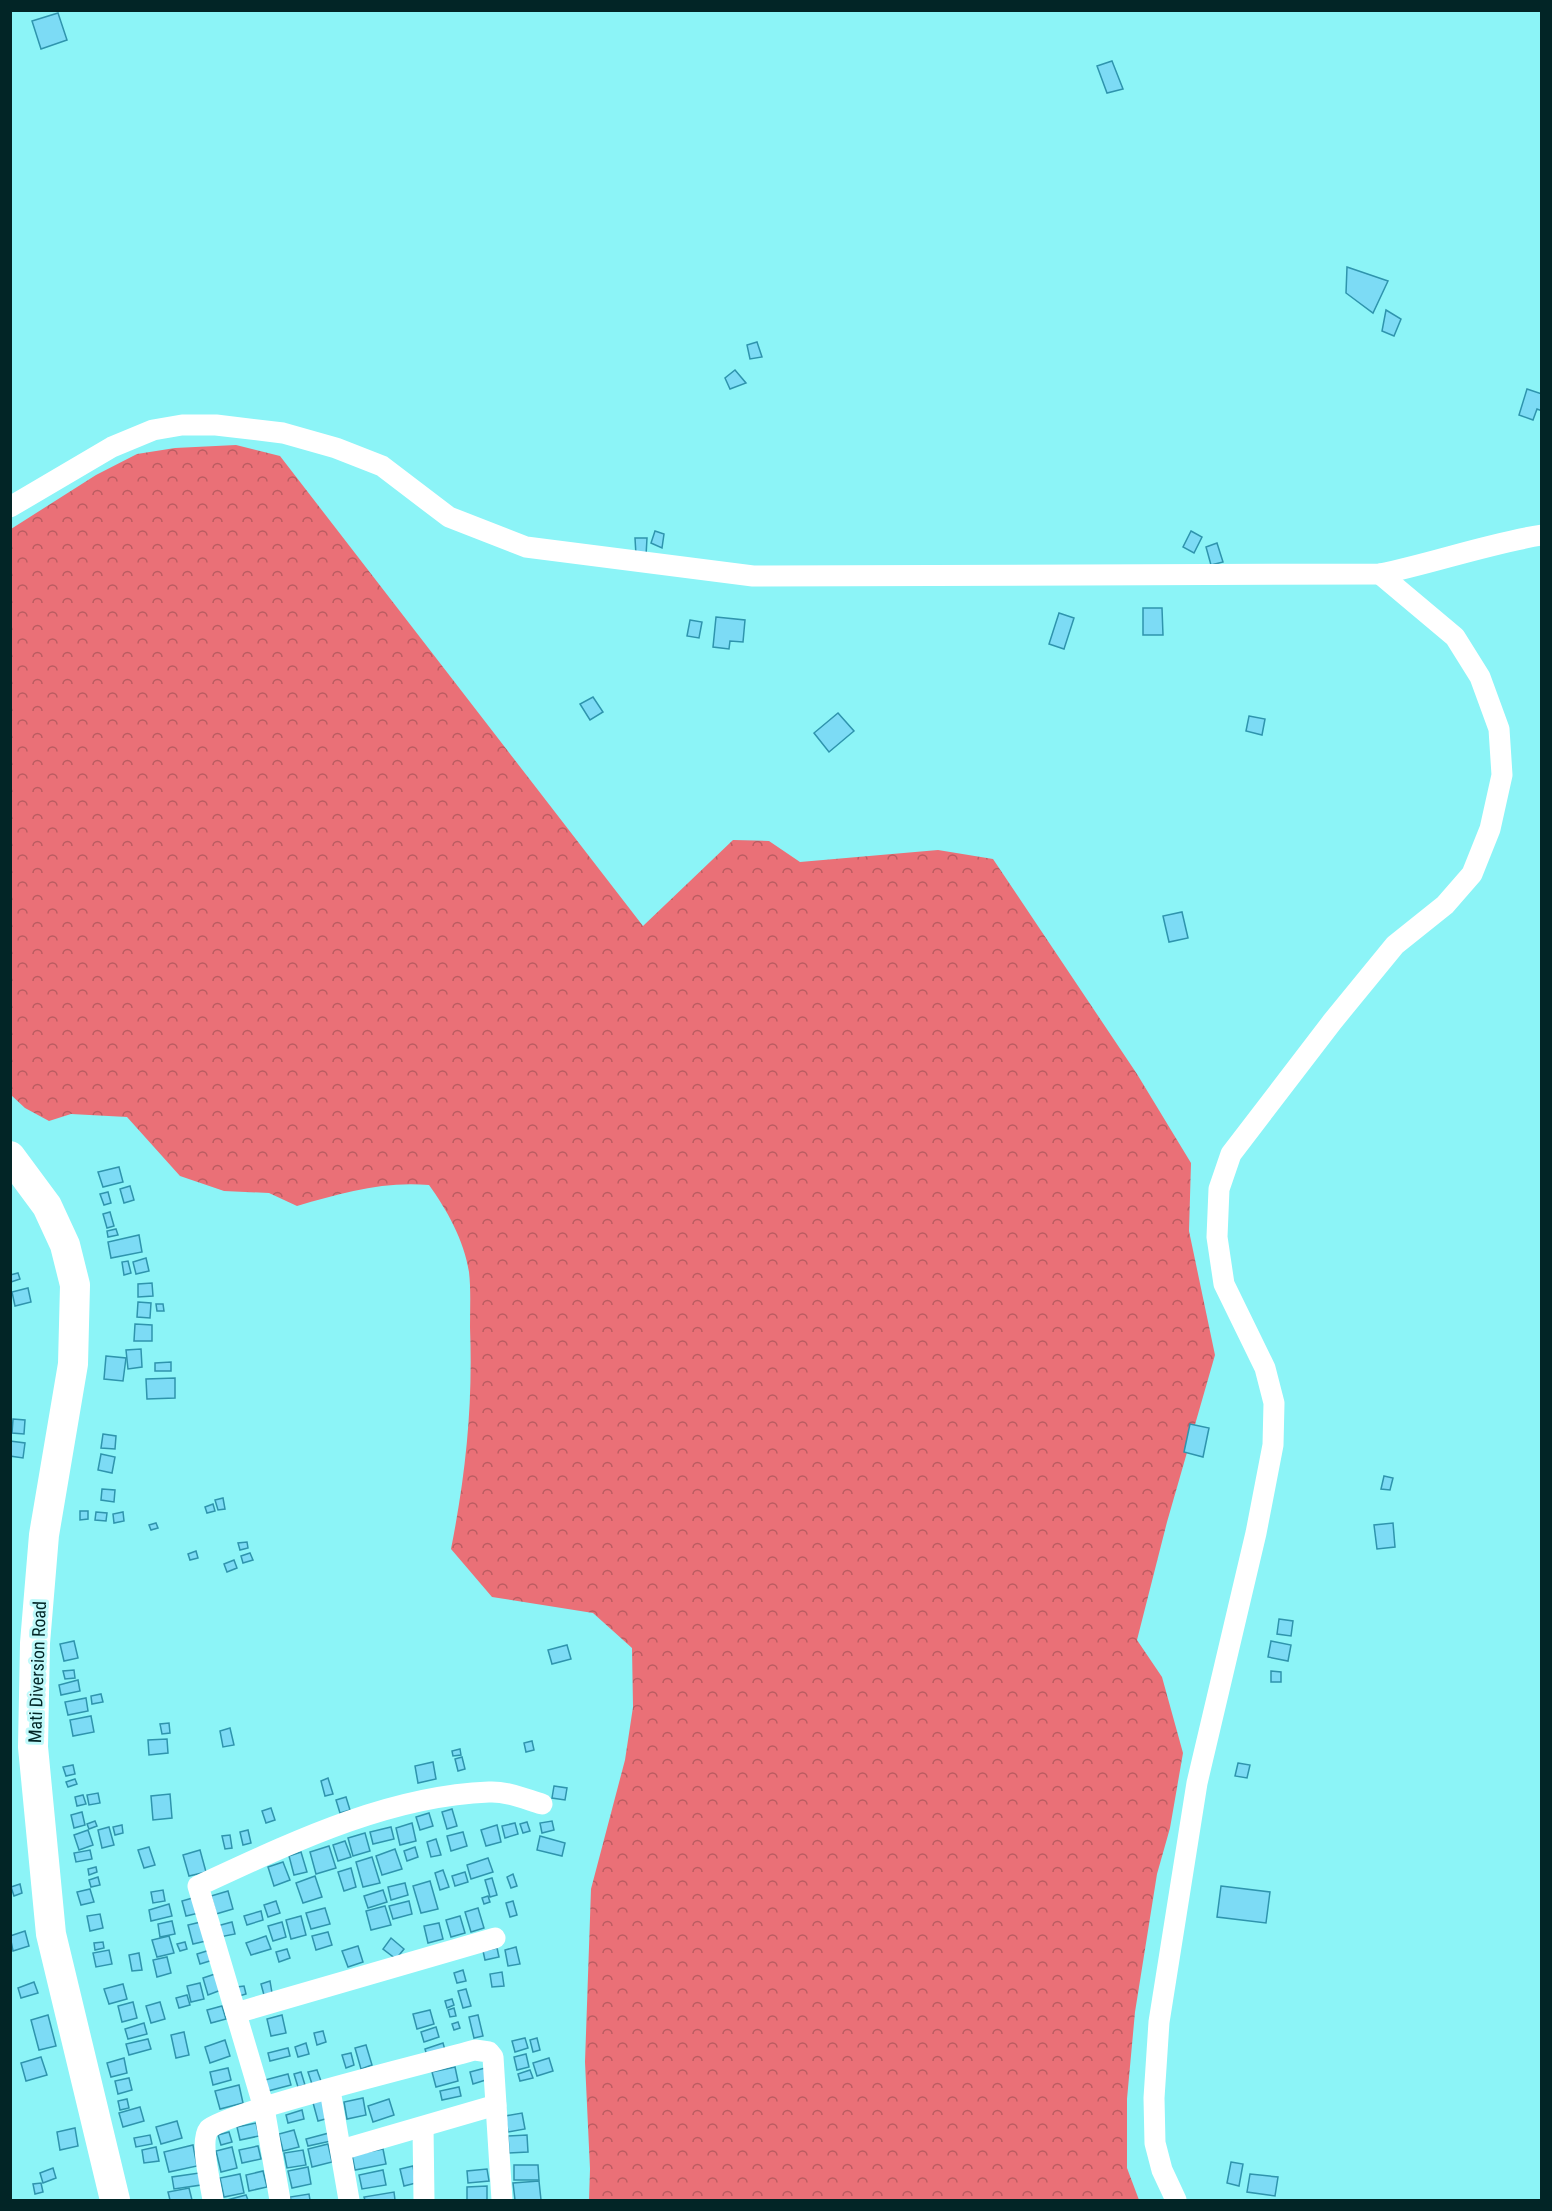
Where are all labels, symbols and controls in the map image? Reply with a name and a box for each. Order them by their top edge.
street label: Mati Diversion Road [24,1601,50,1743]

